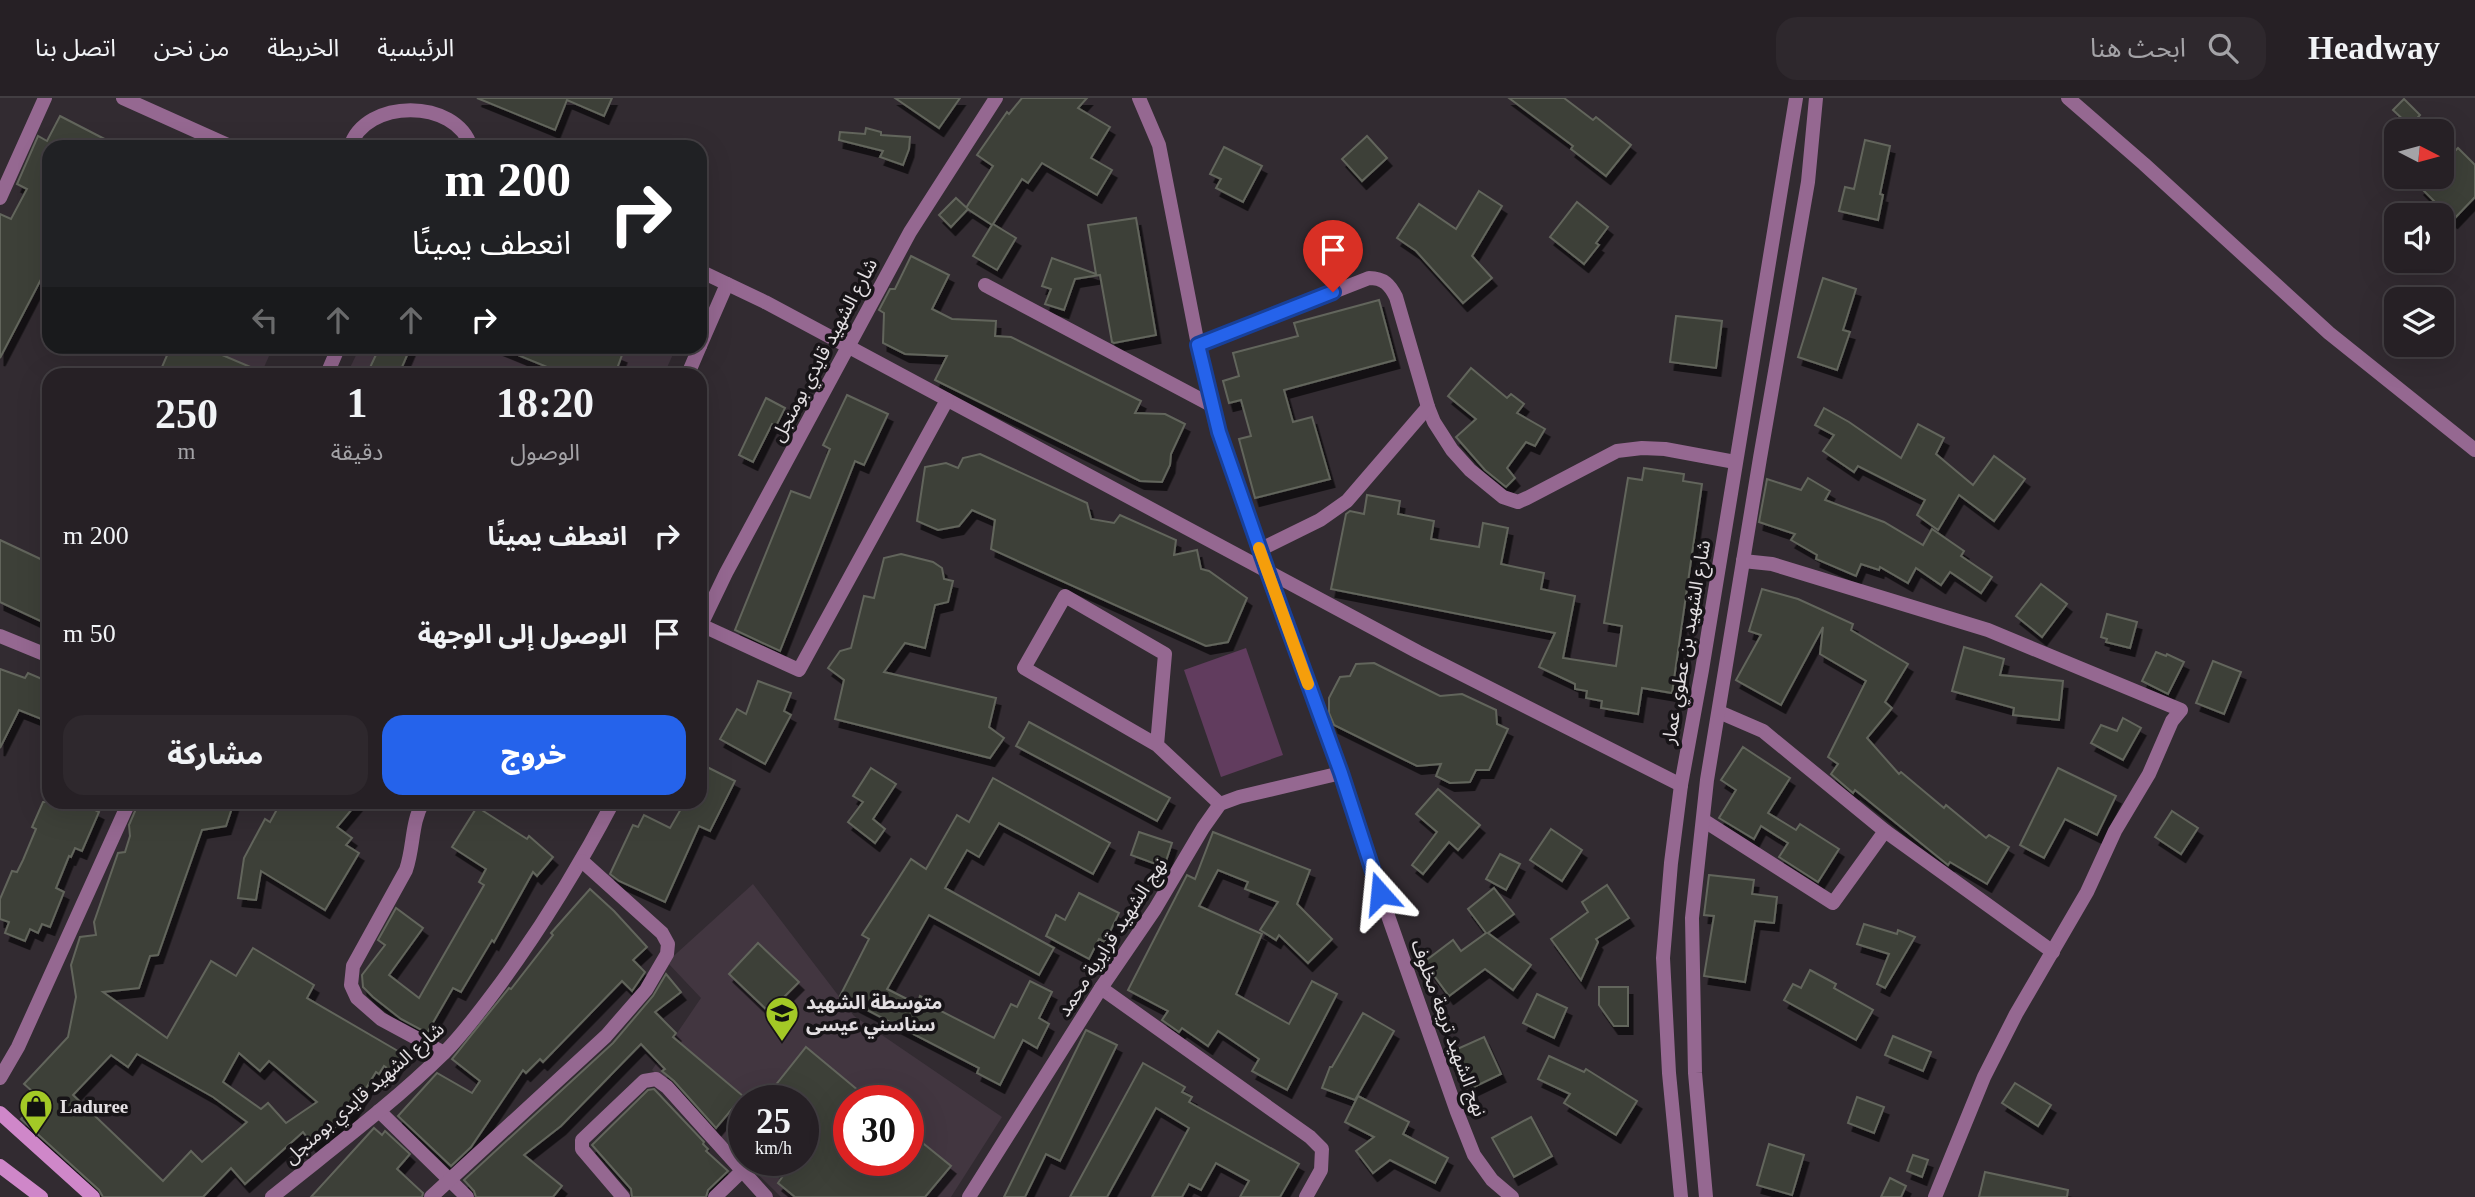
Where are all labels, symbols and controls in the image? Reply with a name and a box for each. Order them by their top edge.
search box [1776,17,2266,80]
icon: search [2204,29,2242,67]
text: Headway [2308,30,2440,66]
text: ابحث هنا [2090,34,2186,63]
text: اتصل بنا [35,35,116,61]
text: من نحن [154,35,229,61]
text: الخريطة [267,35,339,61]
text: الرئيسية [377,35,454,61]
north arrow [2384,119,2454,189]
map controls [2384,119,2454,357]
text: 200 m [444,152,571,207]
icon: right [595,168,686,259]
button: sound [2384,203,2454,273]
pin [1303,220,1363,292]
text: انعطف يمينًا [412,225,571,261]
icon: arrive [1314,231,1352,269]
street label: شارع الشهيد قايدي بومنجل [767,255,885,447]
button: layers [2384,287,2454,357]
icon: left [246,301,284,339]
icon: ahead [319,301,357,339]
icon: ahead [392,301,430,339]
icon: right [465,301,503,339]
text: 1 [347,380,368,426]
text: 18:20 [496,380,594,426]
text: 250 [155,391,218,437]
text: m [177,439,195,464]
text: دقيقة [331,440,383,465]
text: الوصول [510,440,580,465]
icon: right [648,517,686,555]
text: 200 m [63,521,129,550]
text: انعطف يمينًا [488,522,627,551]
street label: شارع الشهيد بن عطوي عمار [1658,538,1719,747]
icon: arrive [648,615,686,653]
text: 50 m [63,619,116,648]
text: الوصول إلى الوجهة [418,620,627,649]
button: مشاركة [63,715,368,795]
button: خروج [382,715,686,795]
street label: نهج الشهيد قرايرية محمد [1053,854,1174,1022]
position arrow [1343,856,1417,930]
street label: نهج الشهيد تريعة مخلوف [1403,937,1491,1121]
place label: متوسطة الشهيد سناسني عيسى [806,992,942,1039]
school or university icon: متوسطة الشهيد سناسني عيسى [763,994,801,1043]
street label: شارع الشهيد قايدي بومنجل [280,1018,451,1171]
speed limit sign: 30 [833,1085,924,1176]
shop icon: Laduree [17,1087,55,1136]
place label: Laduree [60,1096,128,1117]
text: 25 [756,1102,791,1141]
text: km/h [755,1138,792,1158]

